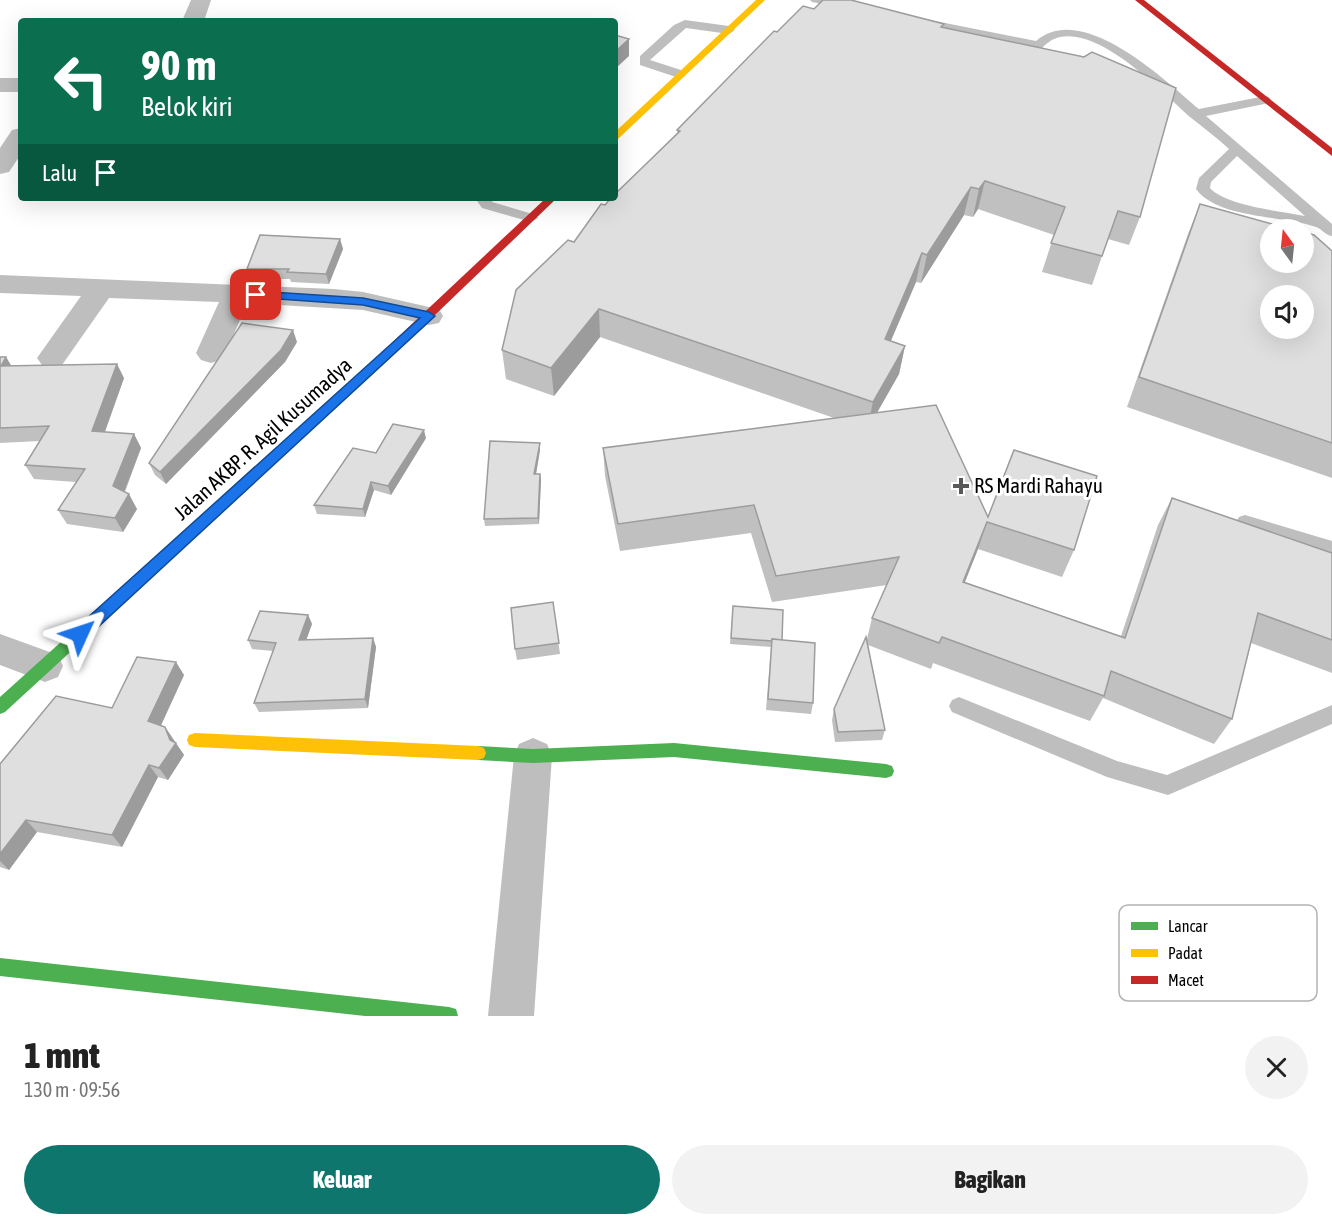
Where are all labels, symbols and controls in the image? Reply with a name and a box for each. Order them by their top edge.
text: 90 m [141,41,216,89]
icon: left [42,42,120,120]
text: Belok kiri [141,91,233,122]
icon: arrive [89,156,122,189]
text: Lalu [42,160,77,186]
north arrow [1260,219,1314,273]
map controls [1260,219,1314,339]
pin [230,269,281,320]
icon: arrive [239,278,272,311]
button: sound [1260,285,1314,339]
street label: Jalan AKBP. R. Agil Kusumadya [169,352,356,524]
place label: RS Mardi Rahayu [974,473,1103,497]
marker: RS Mardi Rahayu [952,477,970,495]
position arrow [48,602,112,666]
legend [1119,905,1317,1001]
text: Lancar [1168,917,1208,935]
text: Padat [1168,944,1203,962]
text: Macet [1168,971,1204,989]
text: 1 mnt [24,1034,100,1076]
button: close [1245,1036,1308,1099]
text: 130 m · 09:56 [24,1078,120,1101]
button: Keluar [24,1145,660,1214]
button: Bagikan [672,1145,1308,1214]

